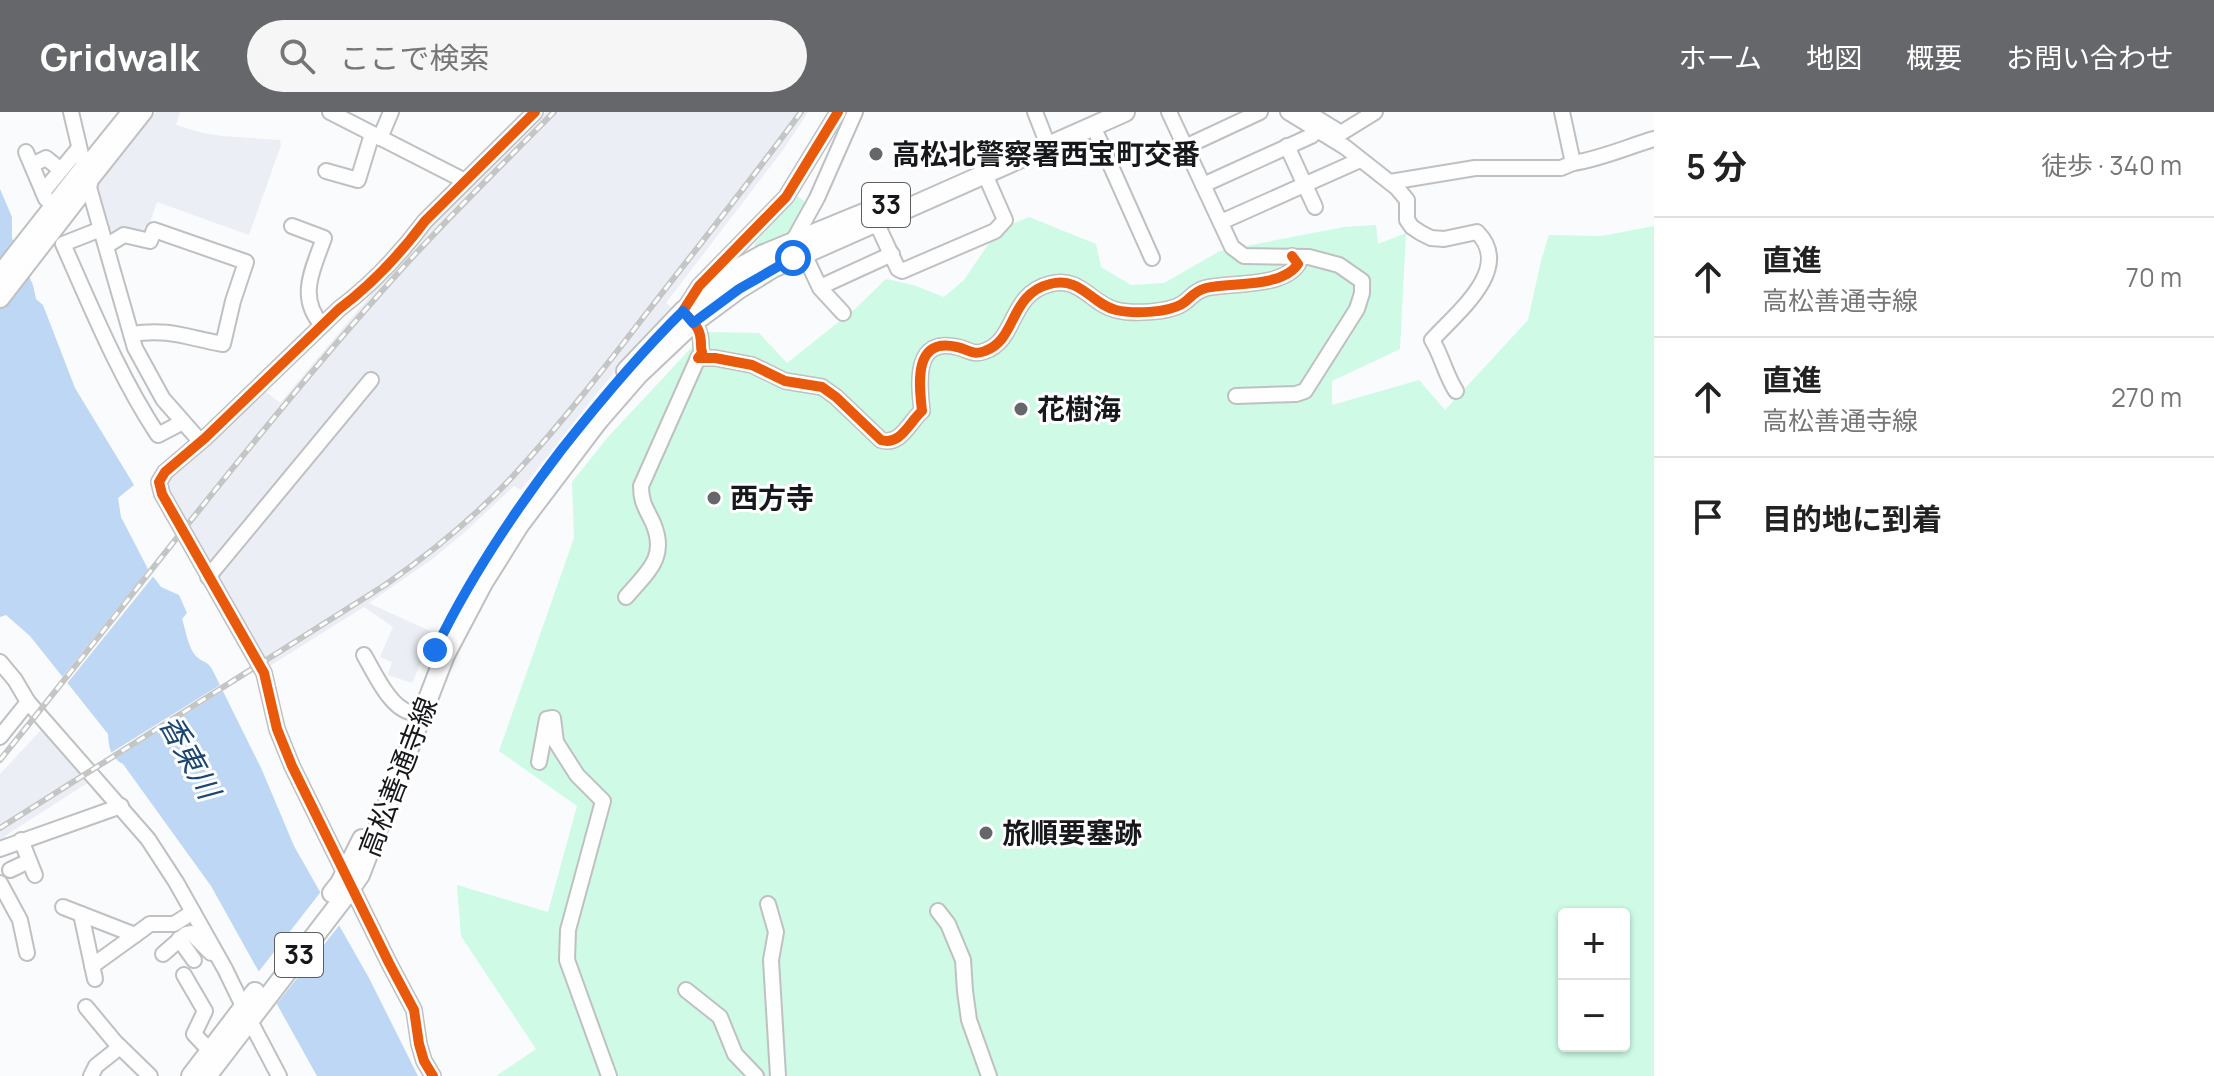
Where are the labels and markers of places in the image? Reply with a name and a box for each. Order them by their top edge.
place label: 高松北警察署西宝町交番 [892,134,1200,172]
marker: 高松北警察署西宝町交番 [867,145,885,163]
place label: 花樹海 [1037,389,1121,427]
marker: 花樹海 [1012,400,1030,418]
place label: 西方寺 [730,478,814,516]
marker: 西方寺 [705,489,723,507]
place label: 旅順要塞跡 [1002,813,1142,851]
marker: 旅順要塞跡 [977,824,995,842]

